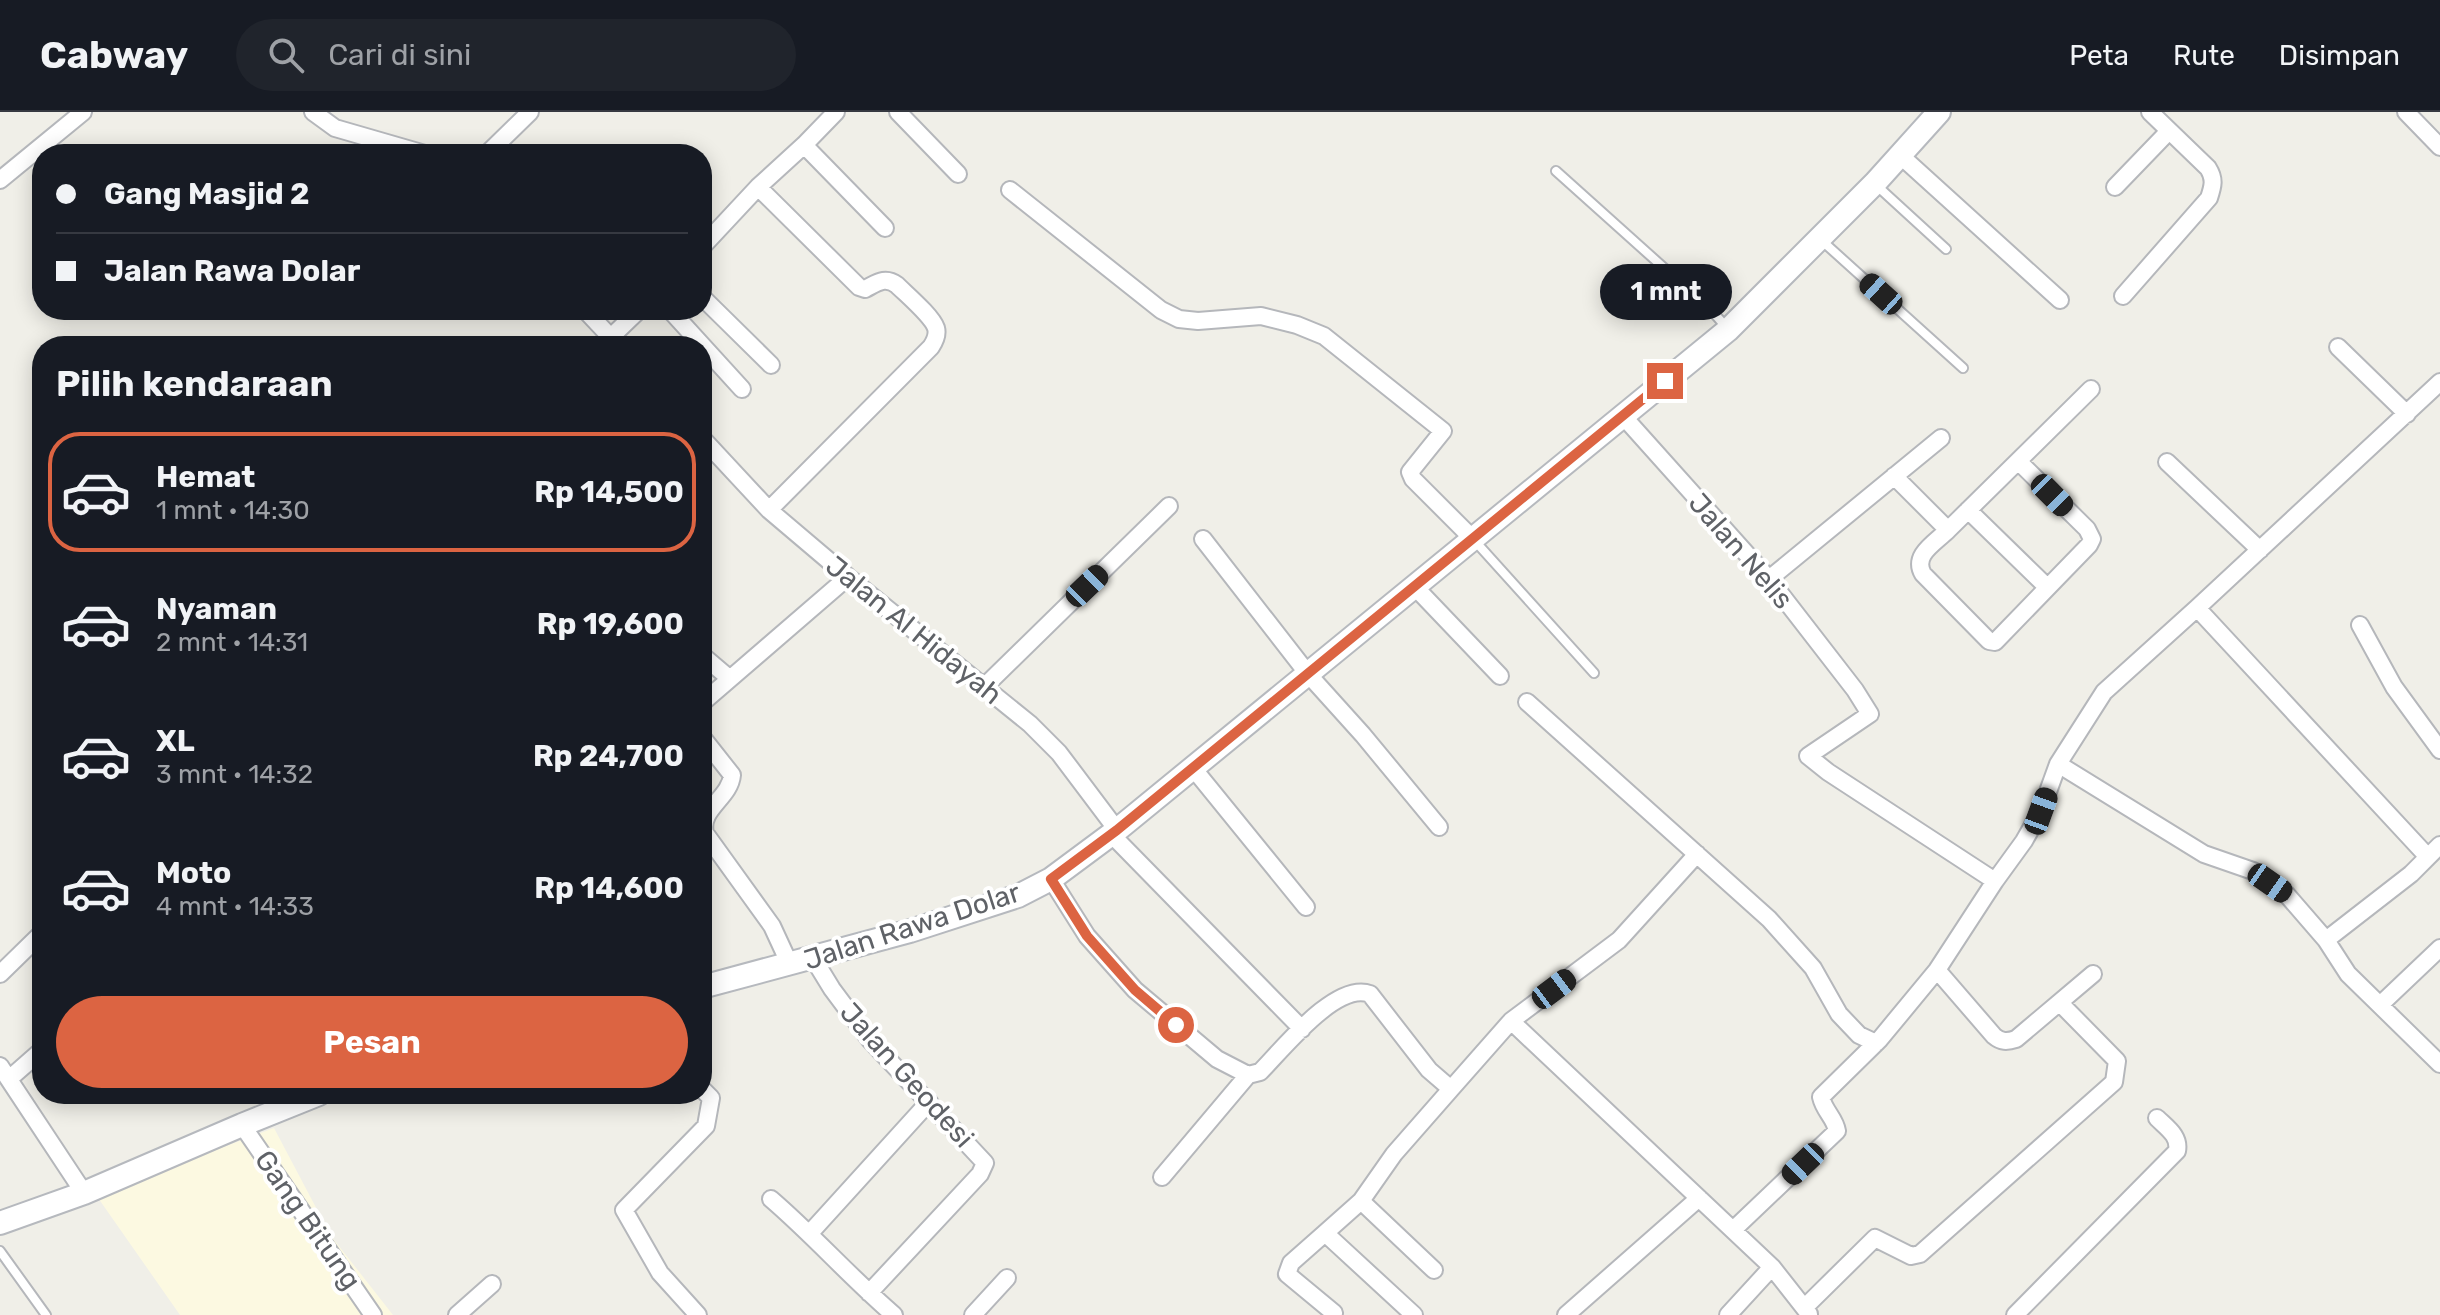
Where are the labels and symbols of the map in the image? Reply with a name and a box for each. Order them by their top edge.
callout: 1 mnt [1599,265,1731,321]
car [1855,269,1907,319]
route end [1647,363,1683,399]
car [2027,470,2077,520]
street label: Jalan Nelis [1682,487,1800,615]
street label: Jalan Al Hidayah [819,549,1009,711]
car [1061,561,1113,611]
car [2022,784,2060,838]
car [2243,859,2297,907]
street label: Jalan Rawa Dolar [800,875,1025,977]
car [1528,965,1580,1013]
street label: Jalan Geodesi [833,996,981,1154]
route start [1158,1007,1194,1043]
car [1777,1139,1829,1189]
street label: Gang Bitung [248,1144,368,1296]

